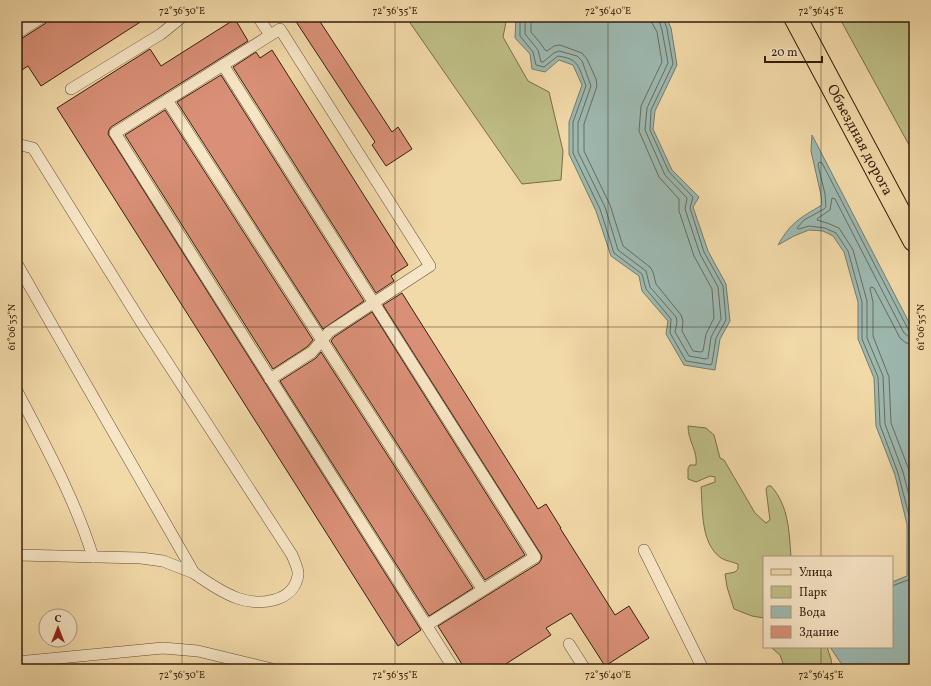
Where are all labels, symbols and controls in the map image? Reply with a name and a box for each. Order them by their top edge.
text: 72°36'30"E [159,4,205,18]
text: 72°36'35"E [372,4,418,18]
text: 72°36'40"E [585,4,631,18]
text: 72°36'45"E [799,4,843,18]
scale bar [765,38,822,64]
text: 20 m [771,45,798,61]
street label: Объездная дорога [821,81,897,200]
text: 61°06'35"N [5,303,19,350]
text: 61°06'35"N [914,303,928,350]
legend [763,556,893,648]
text: Улица [799,565,832,581]
text: Парк [799,585,827,601]
text: Вода [799,605,826,621]
north arrow [38,608,78,648]
text: С [54,612,62,627]
text: Здание [799,625,839,641]
text: 72°36'30"E [159,668,205,682]
text: 72°36'35"E [372,668,418,682]
text: 72°36'40"E [585,668,631,682]
text: 72°36'45"E [799,668,843,682]

